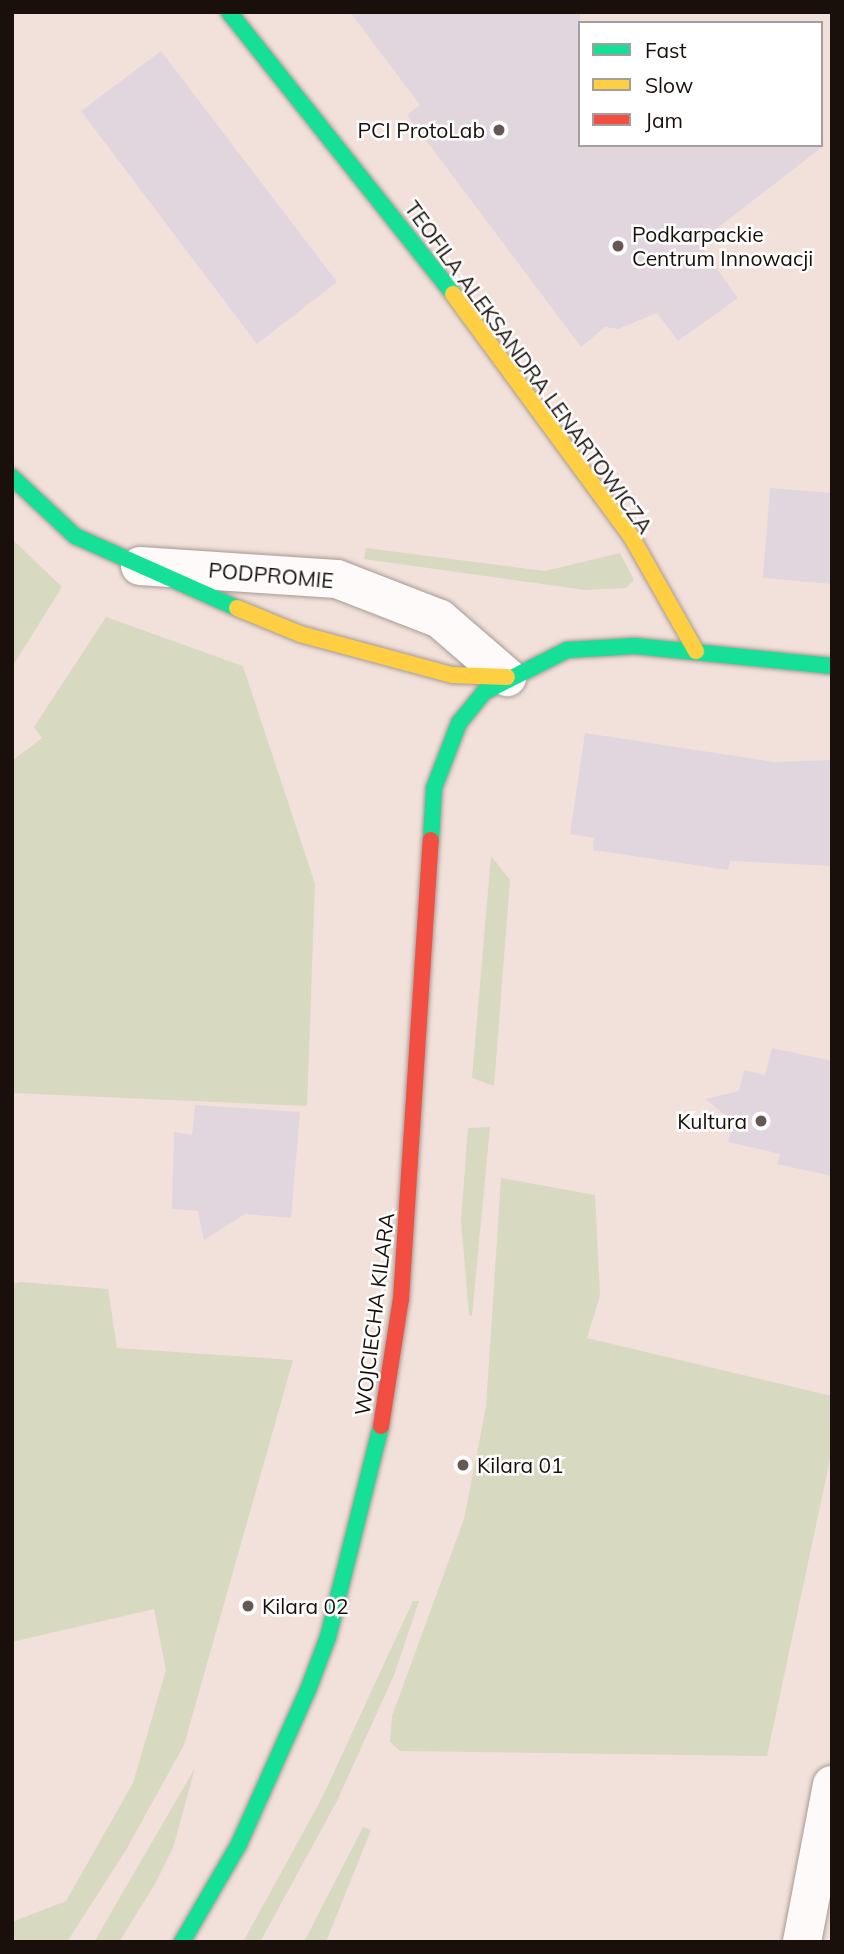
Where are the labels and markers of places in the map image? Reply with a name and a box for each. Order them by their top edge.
place label: PCI ProtoLab [357,117,485,143]
marker: PCI ProtoLab [491,122,507,138]
place label: Podkarpackie Centrum Innowacji [632,221,813,271]
marker: Podkarpackie Centrum Innowacji [610,238,626,254]
place label: Kultura [677,1108,747,1134]
marker: Kultura [753,1113,769,1129]
place label: Kilara 01 [477,1452,564,1478]
marker: Kilara 01 [455,1457,471,1473]
place label: Kilara 02 [262,1593,349,1619]
marker: Kilara 02 [240,1598,256,1614]

